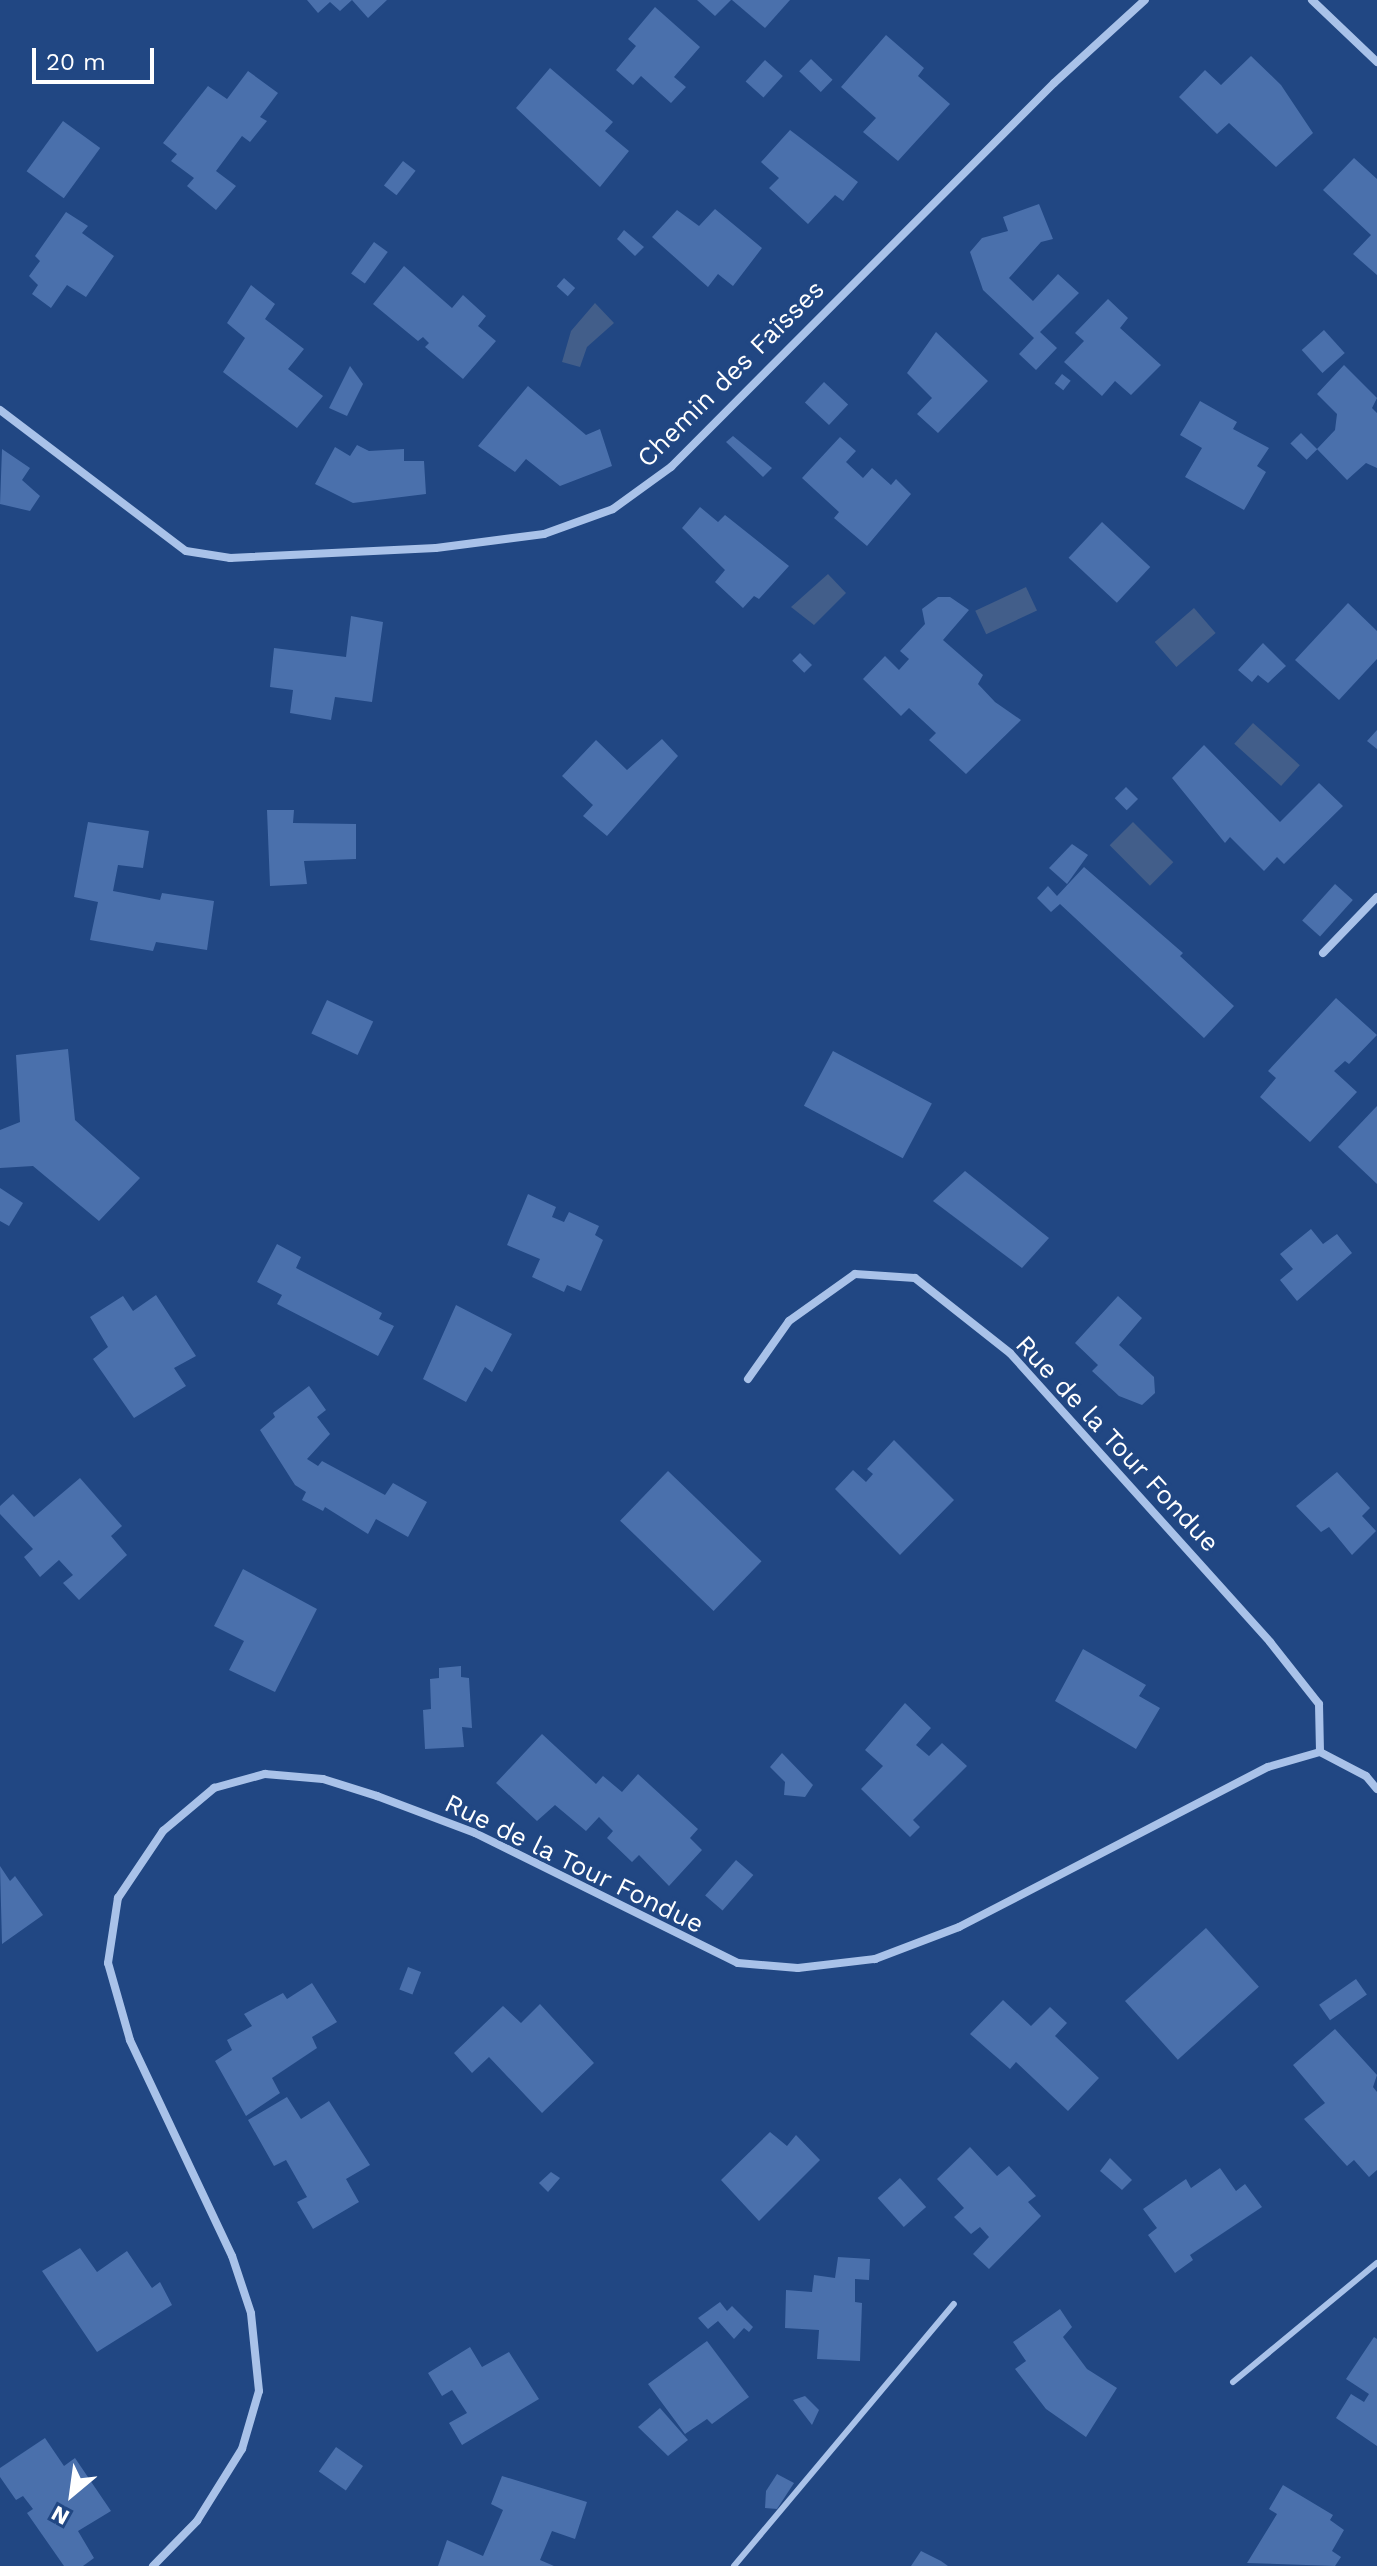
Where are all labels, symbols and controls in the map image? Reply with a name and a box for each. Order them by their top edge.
scale bar [36,32,158,82]
text: 20 m [46,48,106,76]
street label: Chemin des Faïsses [631,274,831,474]
street label: Rue de la Tour Fondue [1008,1329,1226,1559]
street label: Rue de la Tour Fondue [439,1787,709,1941]
north arrow [32,2454,112,2534]
text: N [47,2501,73,2530]

